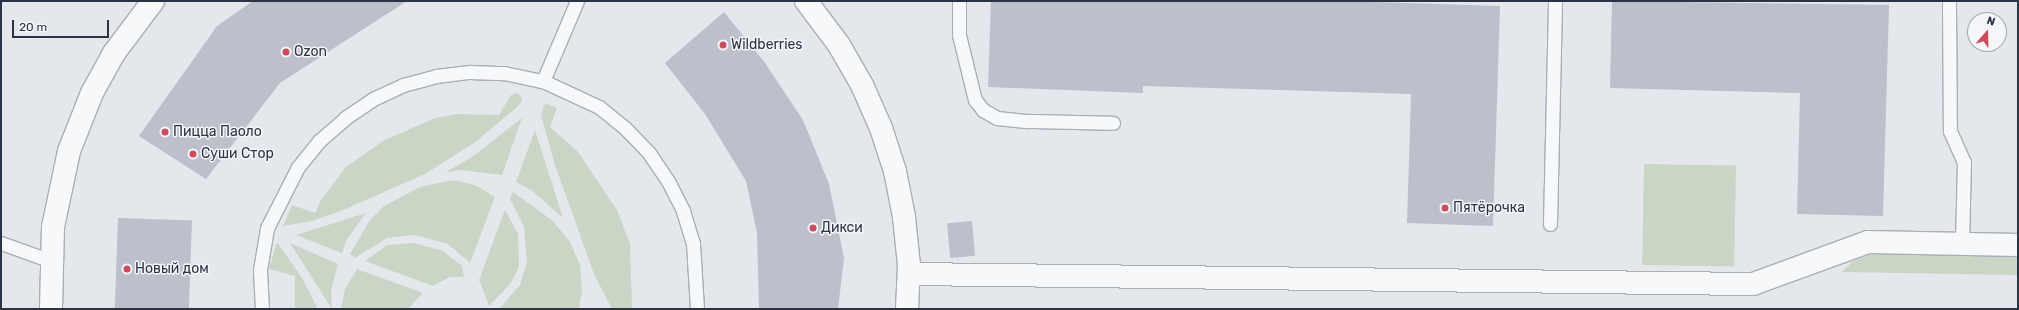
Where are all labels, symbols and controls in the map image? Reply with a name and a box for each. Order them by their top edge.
scale bar [14,12,111,38]
north arrow [1967,12,2007,52]
text: N [1985,14,1997,29]
text: 20 m [19,20,47,34]
place label: Wildberries [731,37,803,53]
marker: Wildberries [718,40,728,50]
place label: Ozon [294,44,327,60]
marker: Ozon [281,47,291,57]
place label: Пицца Паоло [173,124,262,140]
marker: Пицца Паоло [160,127,170,137]
place label: Суши Стор [201,146,274,162]
marker: Суши Стор [188,149,198,159]
place label: Пятёрочка [1453,200,1525,216]
marker: Пятёрочка [1440,203,1450,213]
place label: Дикси [821,220,863,236]
marker: Дикси [808,223,818,233]
place label: Новый дом [135,261,209,277]
marker: Новый дом [122,264,132,274]

